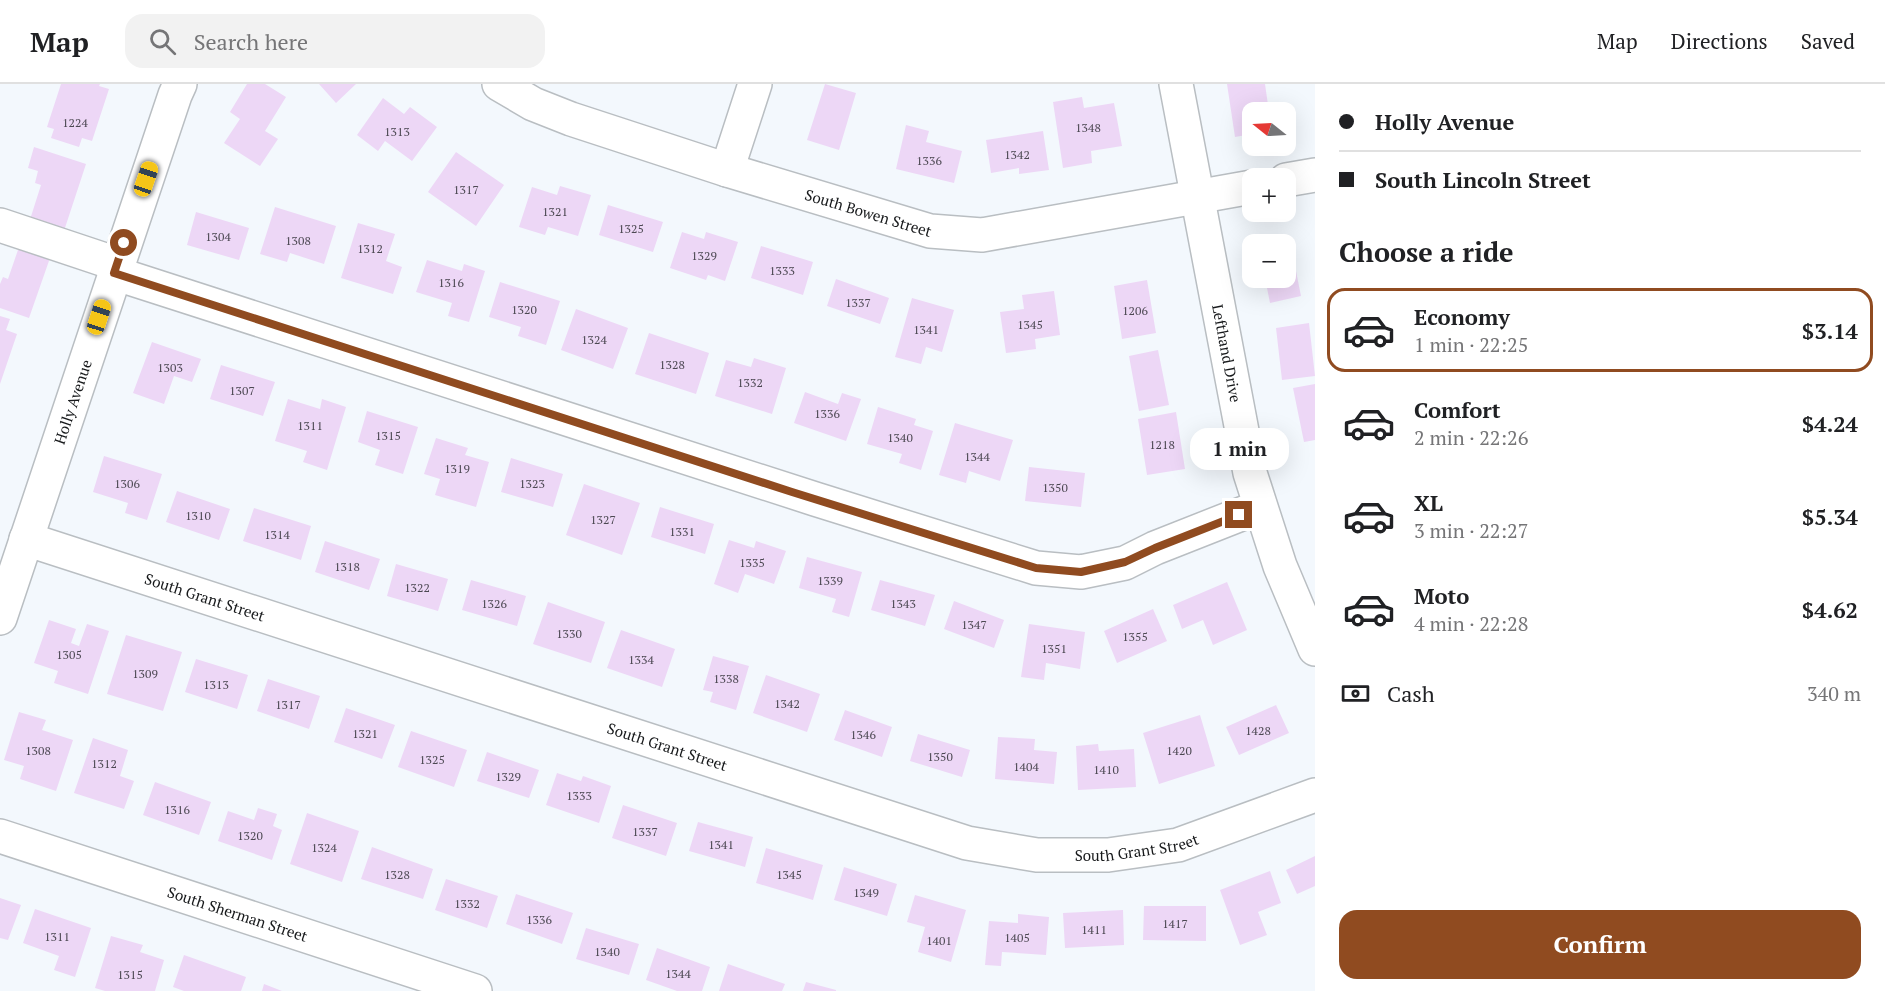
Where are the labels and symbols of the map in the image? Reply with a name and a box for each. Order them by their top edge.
north arrow [1242,102,1296,156]
house number: 1224 [62,115,88,130]
house number: 1348 [1075,120,1101,135]
house number: 1313 [384,124,410,139]
house number: 1342 [1004,147,1030,162]
house number: 1336 [916,153,942,168]
car [132,159,160,199]
house number: 1317 [453,182,479,197]
street label: South Bowen Street [803,184,934,241]
house number: 1321 [542,204,568,219]
house number: 1325 [618,221,644,236]
route start [110,229,137,256]
house number: 1304 [205,229,231,244]
house number: 1308 [285,233,311,248]
house number: 1312 [357,241,383,256]
house number: 1329 [691,248,717,263]
house number: 1333 [769,263,795,278]
house number: 1316 [438,275,464,290]
house number: 1337 [845,295,871,310]
car [85,297,113,337]
house number: 1320 [511,302,537,317]
street label: Lefthand Drive [1208,302,1246,404]
house number: 1206 [1122,303,1148,318]
house number: 1345 [1017,317,1043,332]
house number: 1341 [913,322,939,337]
house number: 1324 [581,332,607,347]
street label: Holly Avenue [49,357,96,447]
house number: 1328 [659,357,685,372]
house number: 1303 [157,360,183,375]
house number: 1332 [737,375,763,390]
house number: 1307 [229,383,255,398]
house number: 1336 [814,406,840,421]
house number: 1311 [297,418,323,433]
house number: 1315 [375,428,401,443]
callout: 1 min [1190,428,1288,470]
house number: 1340 [887,430,913,445]
house number: 1218 [1149,437,1175,452]
house number: 1344 [964,449,990,464]
house number: 1319 [444,461,470,476]
house number: 1306 [114,476,140,491]
house number: 1323 [519,476,545,491]
house number: 1350 [1042,480,1068,495]
route end [1225,501,1252,528]
house number: 1310 [185,508,211,523]
house number: 1327 [590,512,616,527]
house number: 1331 [669,524,695,539]
house number: 1314 [264,527,290,542]
house number: 1335 [739,555,765,570]
house number: 1318 [334,559,360,574]
street label: South Grant Street [142,568,268,626]
house number: 1339 [817,573,843,588]
house number: 1322 [404,580,430,595]
house number: 1326 [481,596,507,611]
house number: 1343 [890,596,916,611]
house number: 1347 [961,617,987,632]
house number: 1330 [556,626,582,641]
house number: 1355 [1122,629,1148,644]
house number: 1351 [1041,641,1067,656]
house number: 1305 [56,647,82,662]
house number: 1334 [628,652,654,667]
house number: 1309 [132,666,158,681]
house number: 1338 [713,671,739,686]
house number: 1313 [203,677,229,692]
house number: 1342 [774,696,800,711]
house number: 1317 [275,697,301,712]
street label: South Grant Street [605,717,730,775]
house number: 1428 [1245,723,1271,738]
house number: 1321 [352,726,378,741]
house number: 1346 [850,727,876,742]
house number: 1308 [25,743,51,758]
house number: 1420 [1166,743,1192,758]
house number: 1350 [927,749,953,764]
house number: 1325 [419,752,445,767]
house number: 1312 [91,756,117,771]
house number: 1404 [1013,759,1039,774]
house number: 1410 [1093,762,1119,777]
house number: 1329 [495,769,521,784]
house number: 1333 [566,788,592,803]
house number: 1316 [164,802,190,817]
house number: 1337 [632,824,658,839]
house number: 1320 [237,828,263,843]
street label: South Grant Street [1075,828,1201,865]
house number: 1341 [708,837,734,852]
house number: 1324 [311,840,337,855]
house number: 1328 [384,867,410,882]
house number: 1345 [776,867,802,882]
street label: South Sherman Street [165,881,311,946]
house number: 1349 [853,885,879,900]
house number: 1332 [454,896,480,911]
house number: 1336 [526,912,552,927]
house number: 1417 [1162,916,1188,931]
house number: 1411 [1081,922,1107,937]
house number: 1311 [44,929,70,944]
house number: 1405 [1004,930,1030,945]
house number: 1401 [926,933,952,948]
house number: 1340 [594,944,620,959]
house number: 1344 [665,966,691,981]
house number: 1315 [117,967,143,982]

